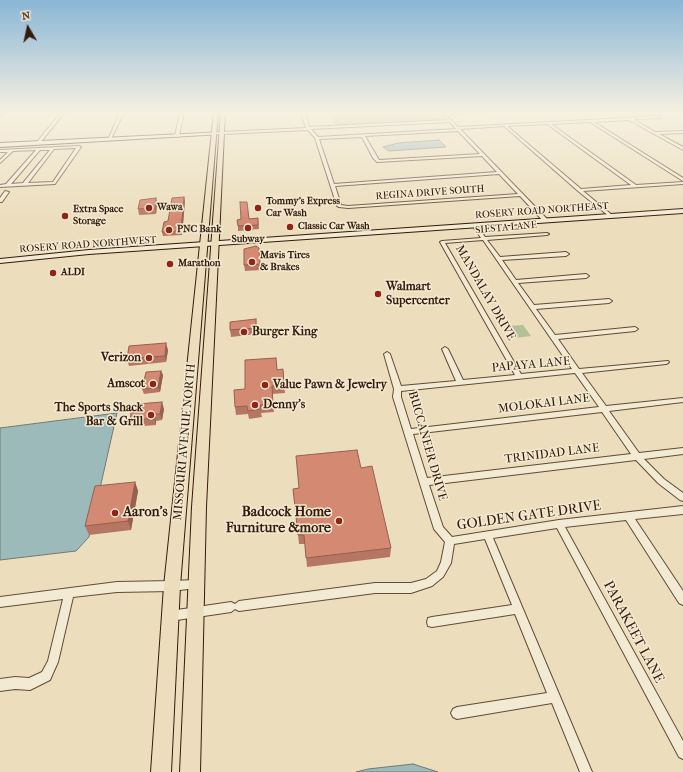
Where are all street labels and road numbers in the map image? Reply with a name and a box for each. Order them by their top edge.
street label: REGINA DRIVE SOUTH [375,183,485,203]
street label: ROSERY ROAD NORTHEAST [475,200,609,222]
street label: SIESTA LANE [475,219,537,237]
street label: ROSERY ROAD NORTHWEST [19,234,157,256]
street label: MANDALAY DRIVE [452,243,518,343]
street label: PAPAYA LANE [491,354,571,376]
street label: MISSOURI AVENUE NORTH [171,363,199,521]
street label: BUCCANEER DRIVE [404,389,450,503]
street label: MOLOKAI LANE [497,391,591,417]
street label: TRINIDAD LANE [504,441,600,467]
street label: GOLDEN GATE DRIVE [456,498,602,534]
street label: PARAKEET LANE [599,578,667,686]

